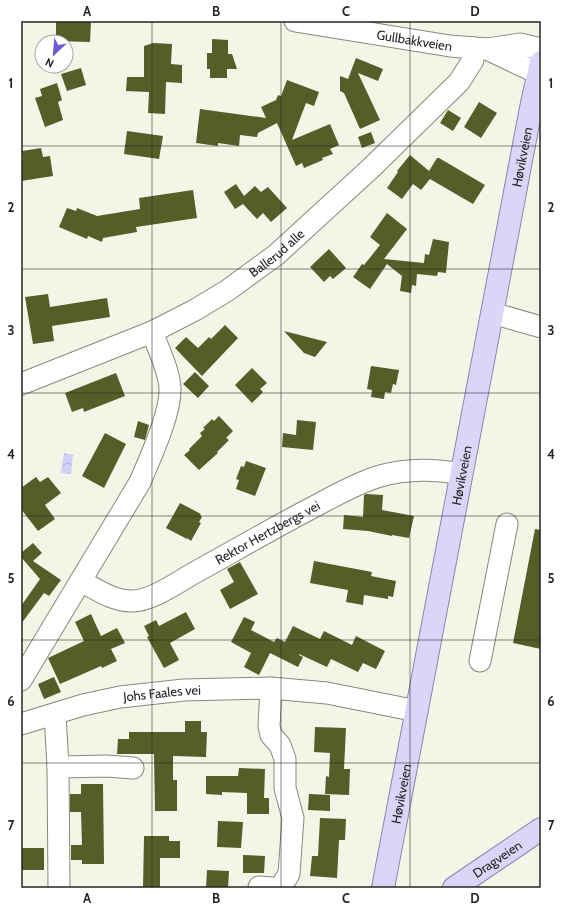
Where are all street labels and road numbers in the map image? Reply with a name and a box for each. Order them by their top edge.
street label: Gullbakkveien [375,26,453,54]
street label: Høvikveien [508,126,535,188]
street label: Ballerud alle [246,225,308,280]
street label: Høvikveien [448,444,475,507]
street label: Rektor Hertzbergs vei [212,497,323,568]
street label: Johs Faales vei [121,682,201,705]
street label: Høvikveien [387,762,414,825]
street label: Dragveien [469,837,525,881]

